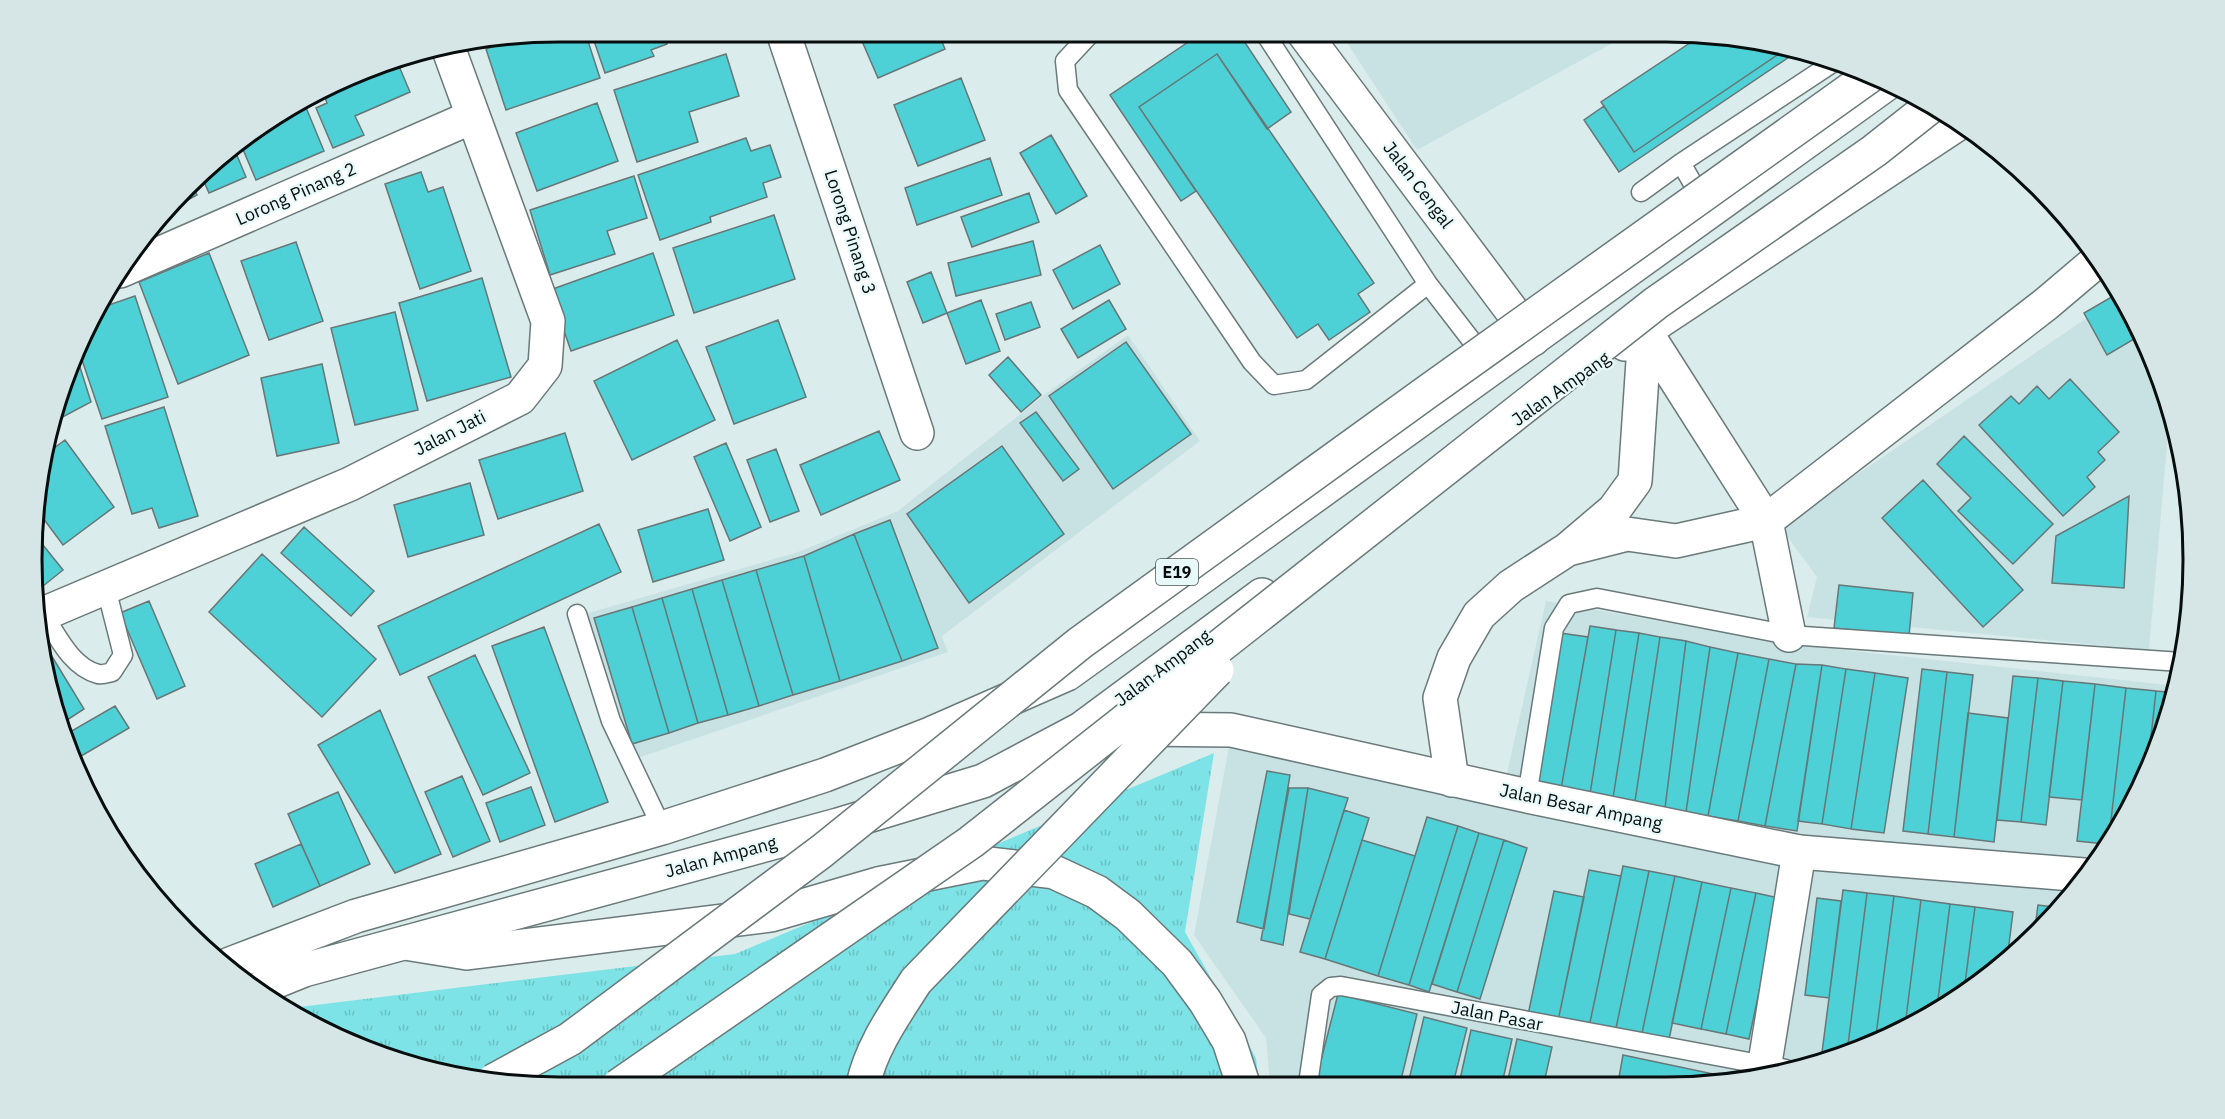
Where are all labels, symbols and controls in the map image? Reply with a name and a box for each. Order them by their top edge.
street label: Jalan Cengal [1378,137,1459,233]
street label: Lorong Pinang 2 [232,157,360,230]
street label: Lorong Pinang 3 [820,167,881,297]
street label: Jalan Ampang [1507,346,1615,431]
street label: Jalan Jati [410,405,489,460]
road number: E19 [1156,559,1198,585]
street label: Jalan Ampang [1110,624,1216,711]
street label: Jalan Besar Ampang [1498,778,1665,835]
street label: Jalan Ampang [662,830,780,882]
street label: Jalan Pasar [1449,995,1545,1036]

